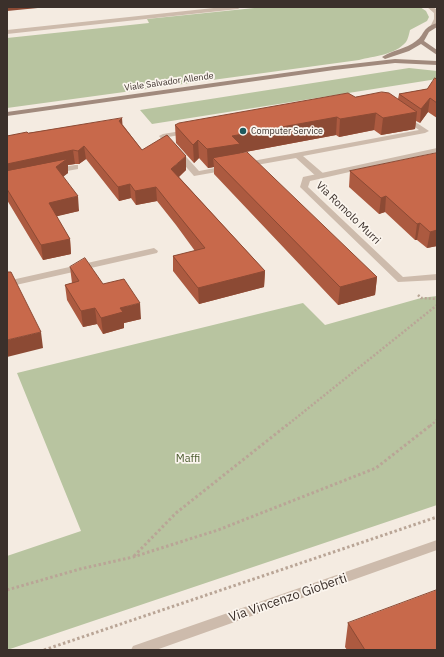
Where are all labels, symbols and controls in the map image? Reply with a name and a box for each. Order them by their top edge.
street label: Viale Salvador Allende [124,70,214,94]
marker: Computer Service [238,126,248,136]
place label: Computer Service [251,126,323,136]
street label: Via Romolo Murri [313,179,383,247]
park label: Maffi [176,452,200,466]
street label: Via Vincenzo Gioberti [227,570,349,626]

